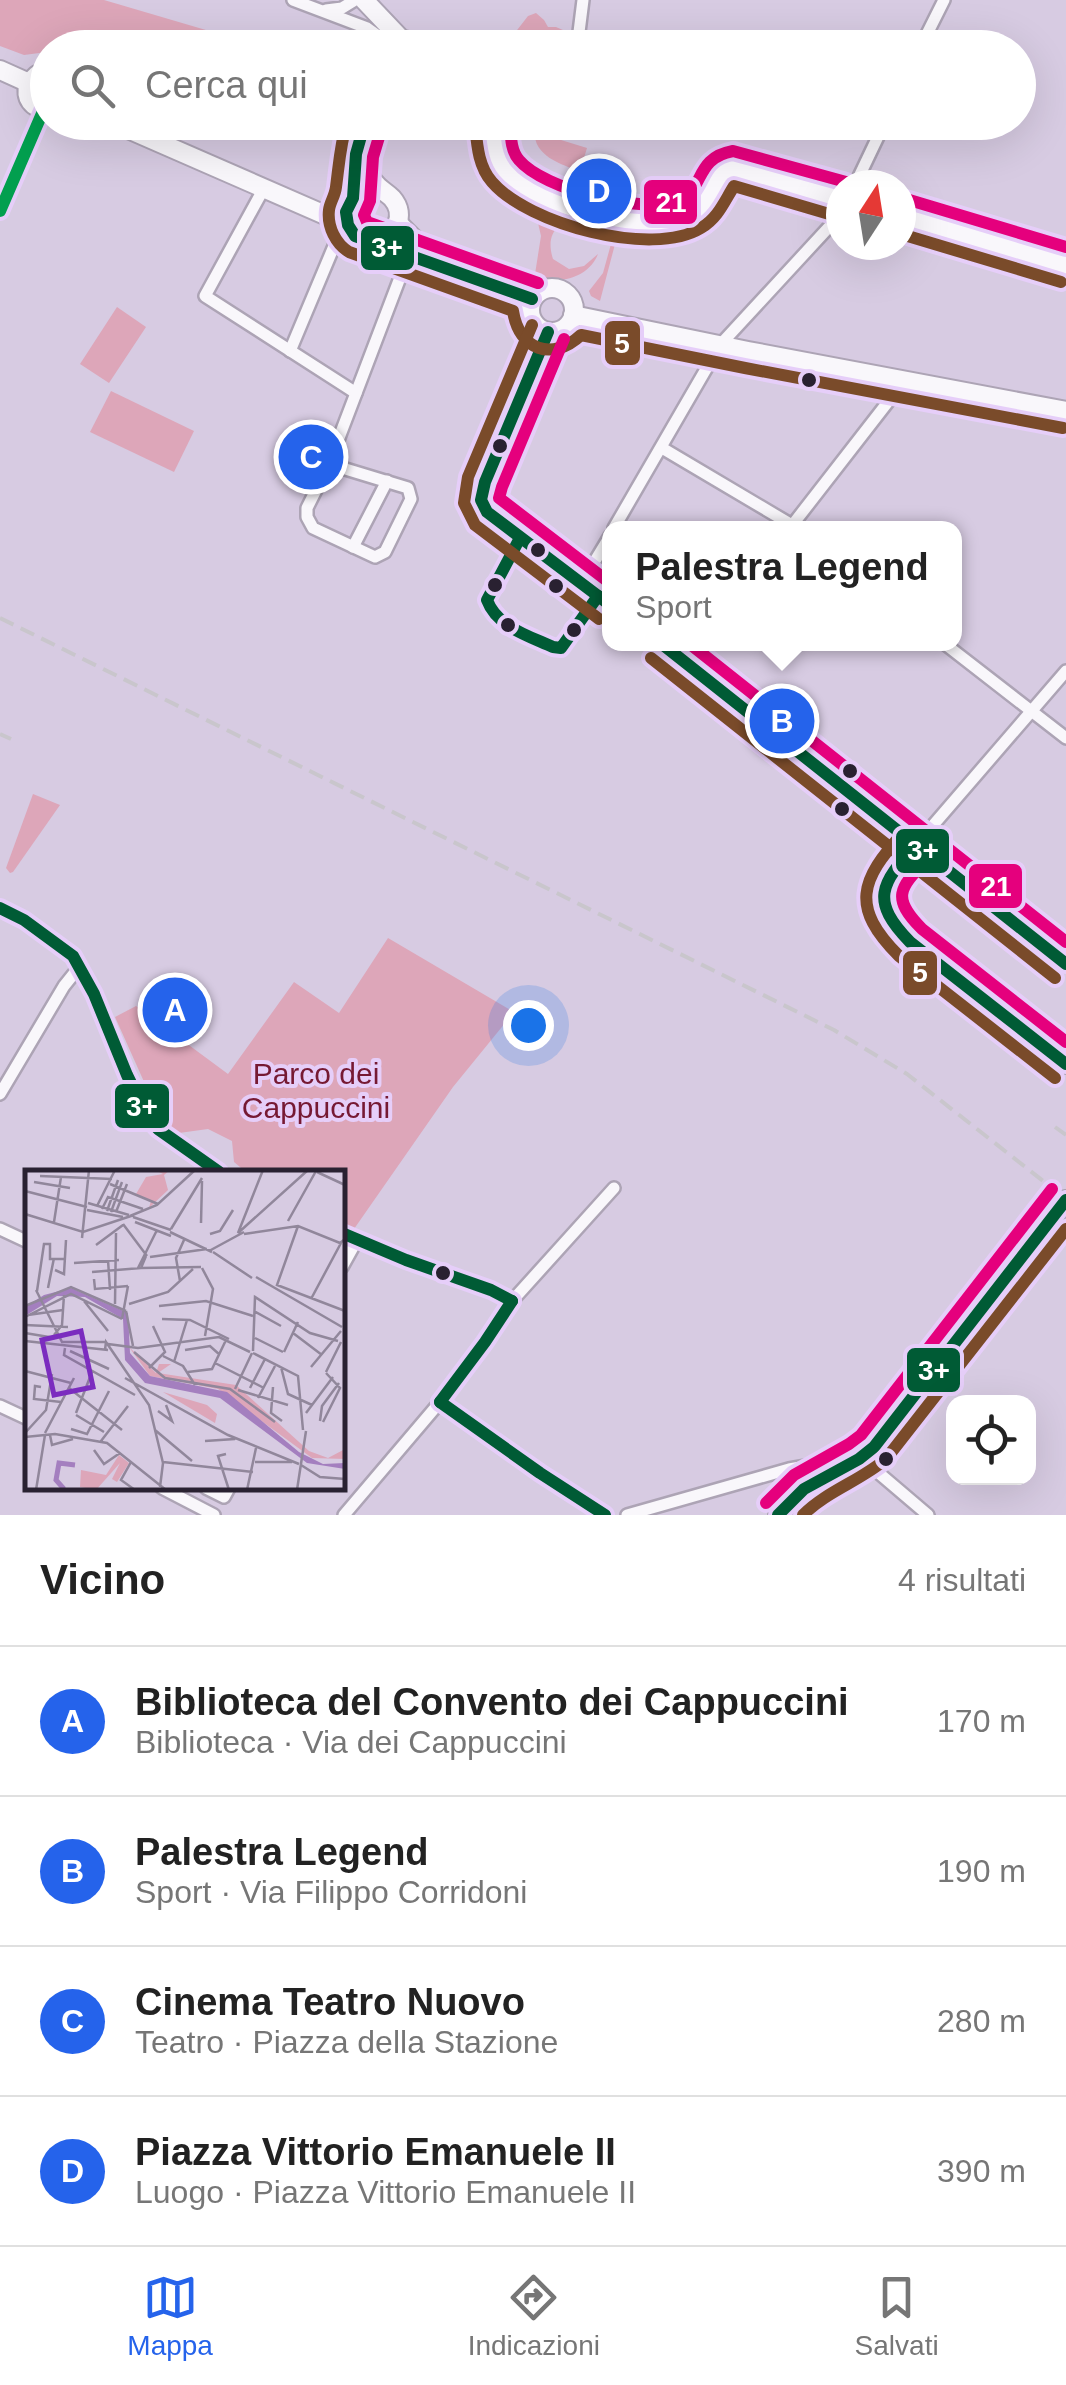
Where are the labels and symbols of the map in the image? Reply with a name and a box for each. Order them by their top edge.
pin: D [566,154,632,228]
north arrow [826,170,916,260]
line badge: 21 [642,178,699,226]
text: 21 [655,187,687,218]
line badge: 3+ [359,224,416,272]
text: 3+ [371,232,403,263]
line badge: 5 [603,319,642,367]
text: 5 [614,328,630,359]
unlabelled marker [799,370,819,390]
pin: C [278,420,344,494]
unlabelled marker [490,436,510,456]
unlabelled marker [528,540,548,560]
unlabelled marker [485,575,505,595]
unlabelled marker [546,576,566,596]
unlabelled marker [498,615,518,635]
unlabelled marker [564,620,584,640]
pin: B [750,684,814,758]
unlabelled marker [840,761,860,781]
unlabelled marker [832,799,852,819]
line badge: 3+ [894,827,951,875]
text: 3+ [907,835,939,866]
line badge: 21 [967,862,1024,910]
text: 21 [980,871,1012,902]
line badge: 5 [901,949,939,997]
text: 5 [912,957,928,988]
pin: A [142,972,208,1048]
your location [503,1000,554,1051]
park label: Parco dei Cappuccini [242,1057,390,1124]
line badge: 3+ [113,1082,171,1130]
text: 3+ [126,1091,158,1122]
inset map [25,1170,345,1490]
unlabelled marker [433,1263,453,1283]
line badge: 3+ [905,1346,962,1394]
text: 3+ [918,1355,950,1386]
unlabelled marker [876,1449,896,1469]

